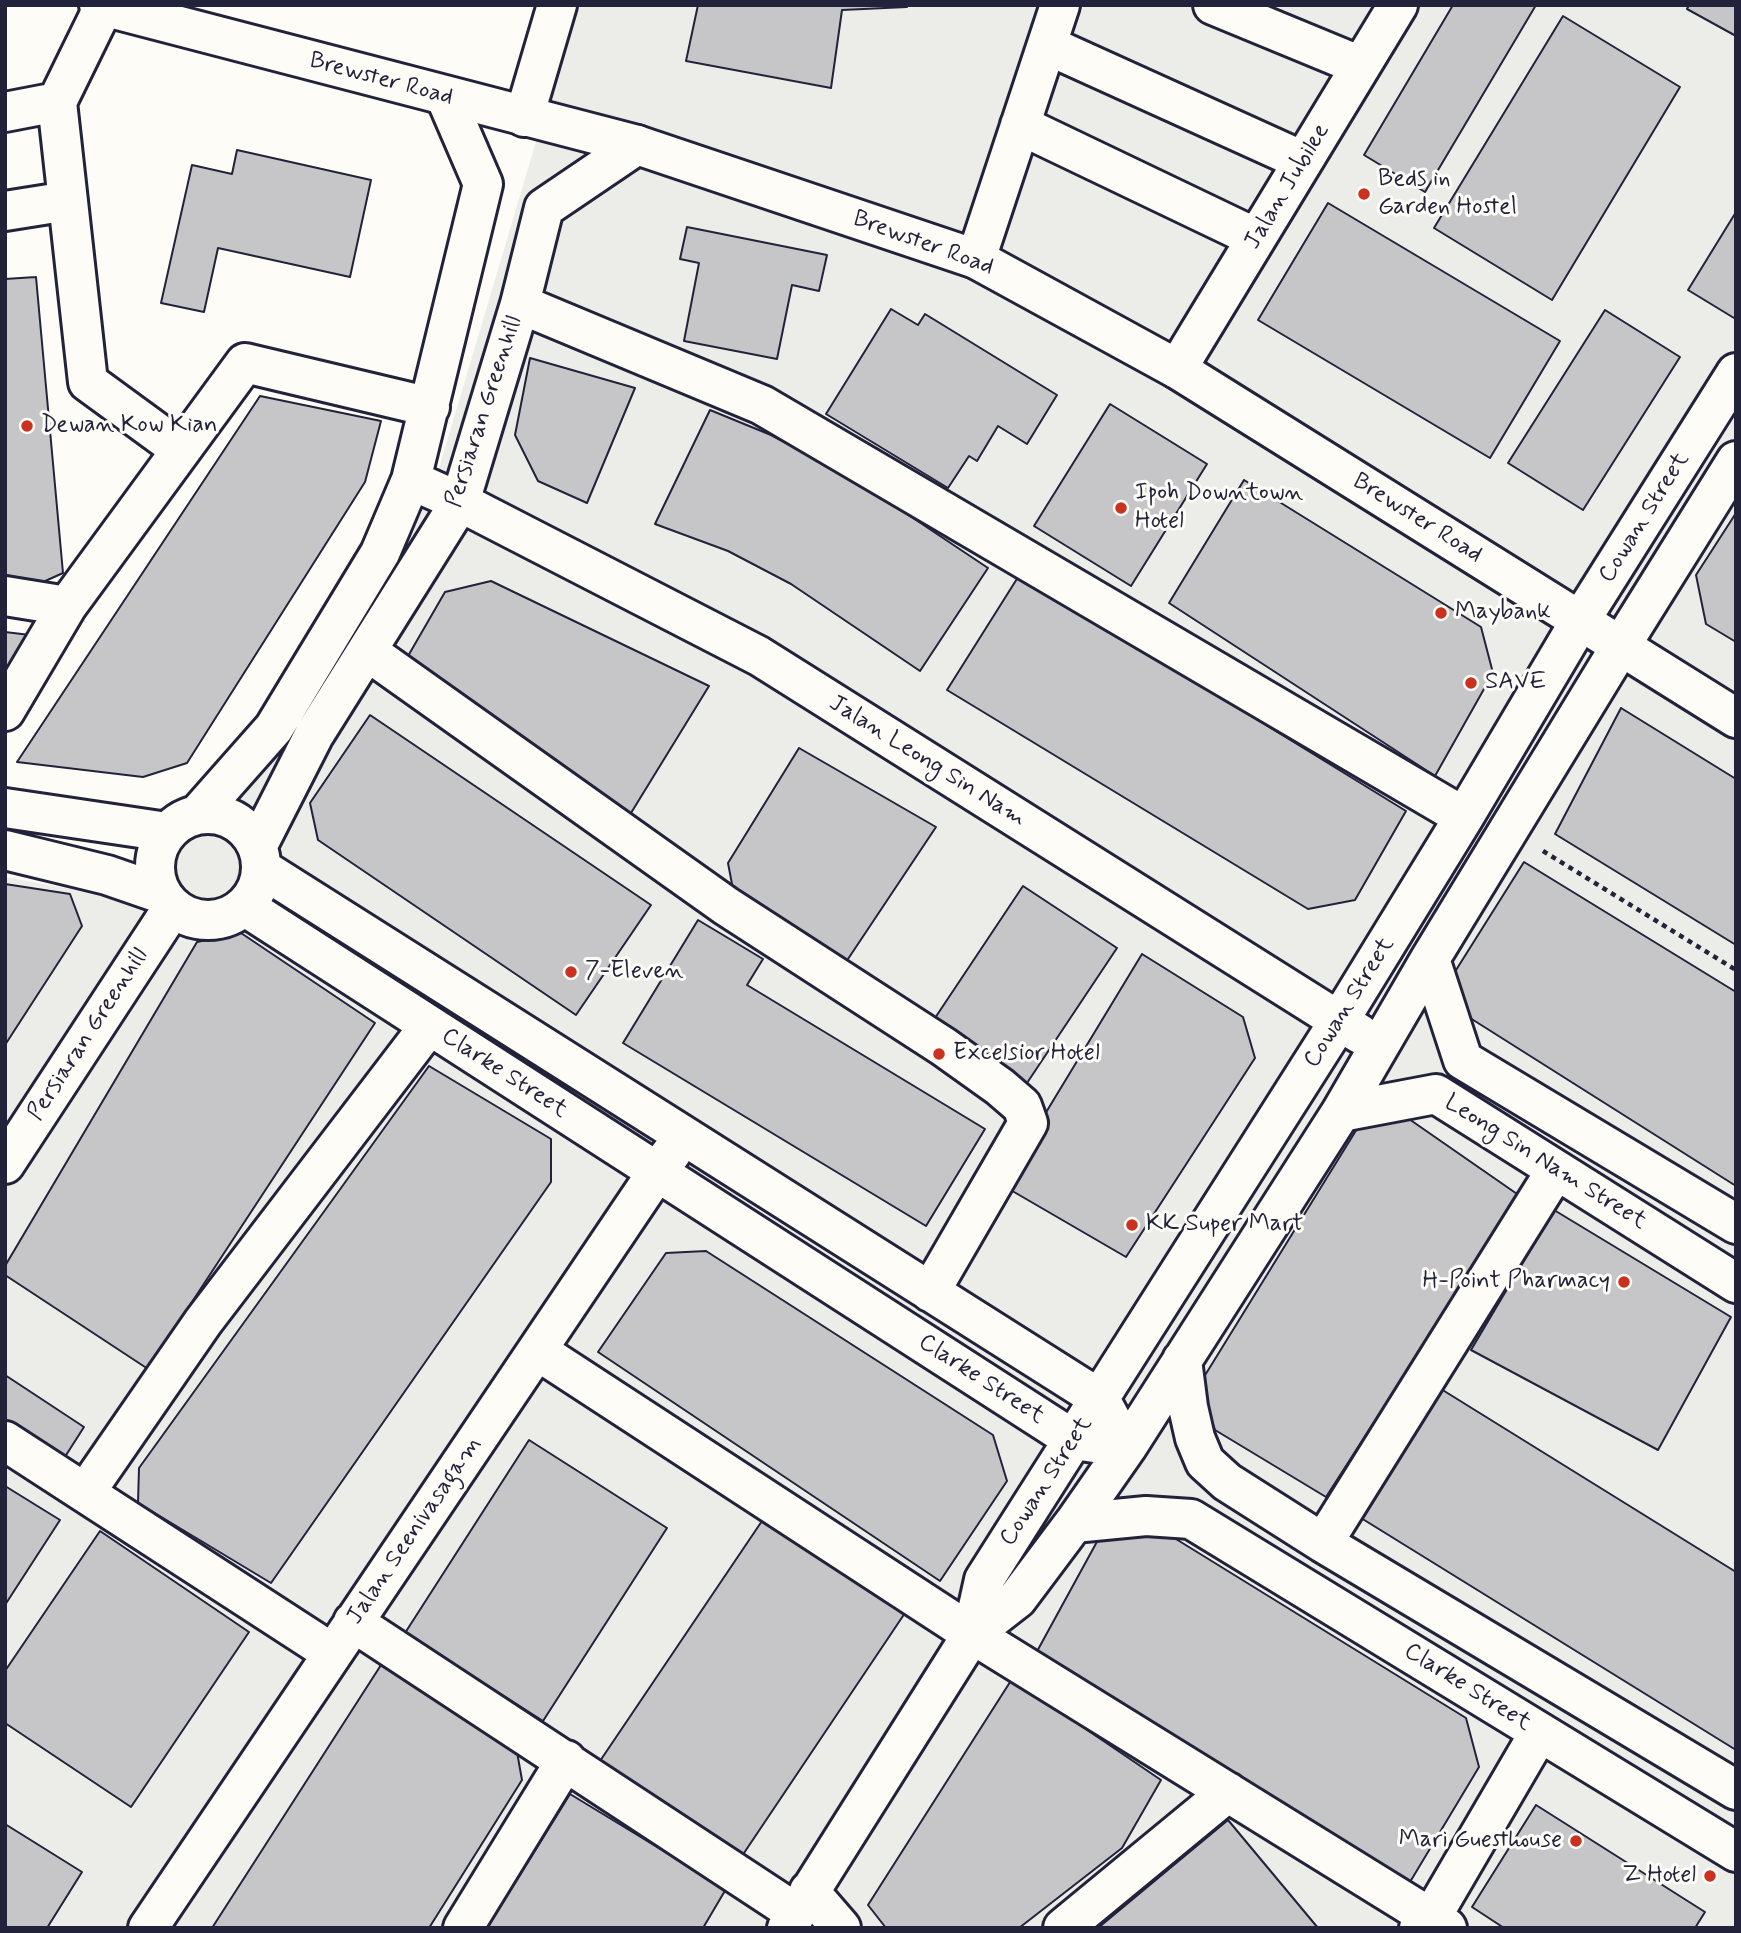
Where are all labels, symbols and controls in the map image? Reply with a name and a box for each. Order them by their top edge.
street label: Brewster Road [306,47,456,113]
street label: Jalan Jubilee [1239,119,1337,255]
place label: Beds in Garden Hostel [1378,166,1517,222]
marker: Beds in Garden Hostel [1356,186,1372,202]
street label: Brewster Road [849,205,997,283]
street label: Persiaran Greenhill [440,313,530,511]
place label: Dewan Kow Kian [41,412,217,440]
marker: Dewan Kow Kian [19,418,35,434]
street label: Cowan Street [1593,447,1697,589]
street label: Brewster Road [1347,468,1487,570]
place label: Ipoh Downtown Hotel [1135,480,1303,536]
marker: Ipoh Downtown Hotel [1113,500,1129,516]
place label: Maybank [1455,599,1551,627]
marker: Maybank [1433,605,1449,621]
place label: SAVE [1485,669,1546,697]
marker: SAVE [1463,675,1479,691]
street label: Jalan Leong Sin Nam [823,690,1031,834]
street label: Cowan Street [1298,932,1402,1074]
street label: Persiaran Greenhill [23,943,155,1127]
place label: 7-Eleven [585,958,684,986]
marker: 7-Eleven [563,964,579,980]
street label: Clarke Street [436,1023,572,1125]
place label: Excelsior Hotel [953,1040,1100,1068]
marker: Excelsior Hotel [931,1046,947,1062]
street label: Leong Sin Nam Street [1439,1089,1651,1237]
place label: KK Super Mart [1146,1211,1303,1239]
marker: KK Super Mart [1124,1217,1140,1233]
place label: H-Point Pharmacy [1423,1268,1610,1296]
marker: H-Point Pharmacy [1616,1274,1632,1290]
street label: Clarke Street [913,1329,1049,1431]
street label: Cowan Street [994,1412,1100,1552]
street label: Jalan Seenivasagam [341,1432,489,1630]
street label: Clarke Street [1398,1637,1536,1739]
place label: Mari Guesthouse [1399,1827,1562,1855]
marker: Mari Guesthouse [1568,1833,1584,1849]
place label: Z Hotel [1623,1862,1696,1890]
marker: Z Hotel [1702,1868,1718,1884]

